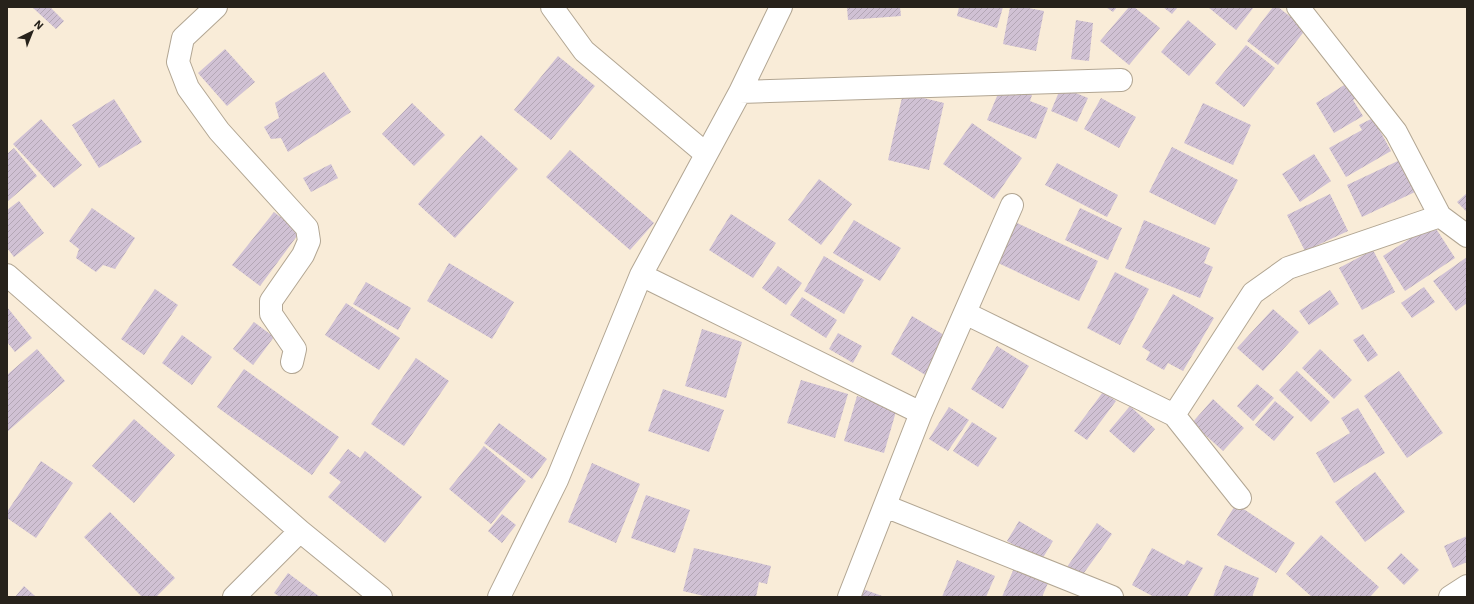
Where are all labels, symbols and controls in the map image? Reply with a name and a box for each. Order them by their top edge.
north arrow [12,12,52,52]
text: N [31,17,47,33]

